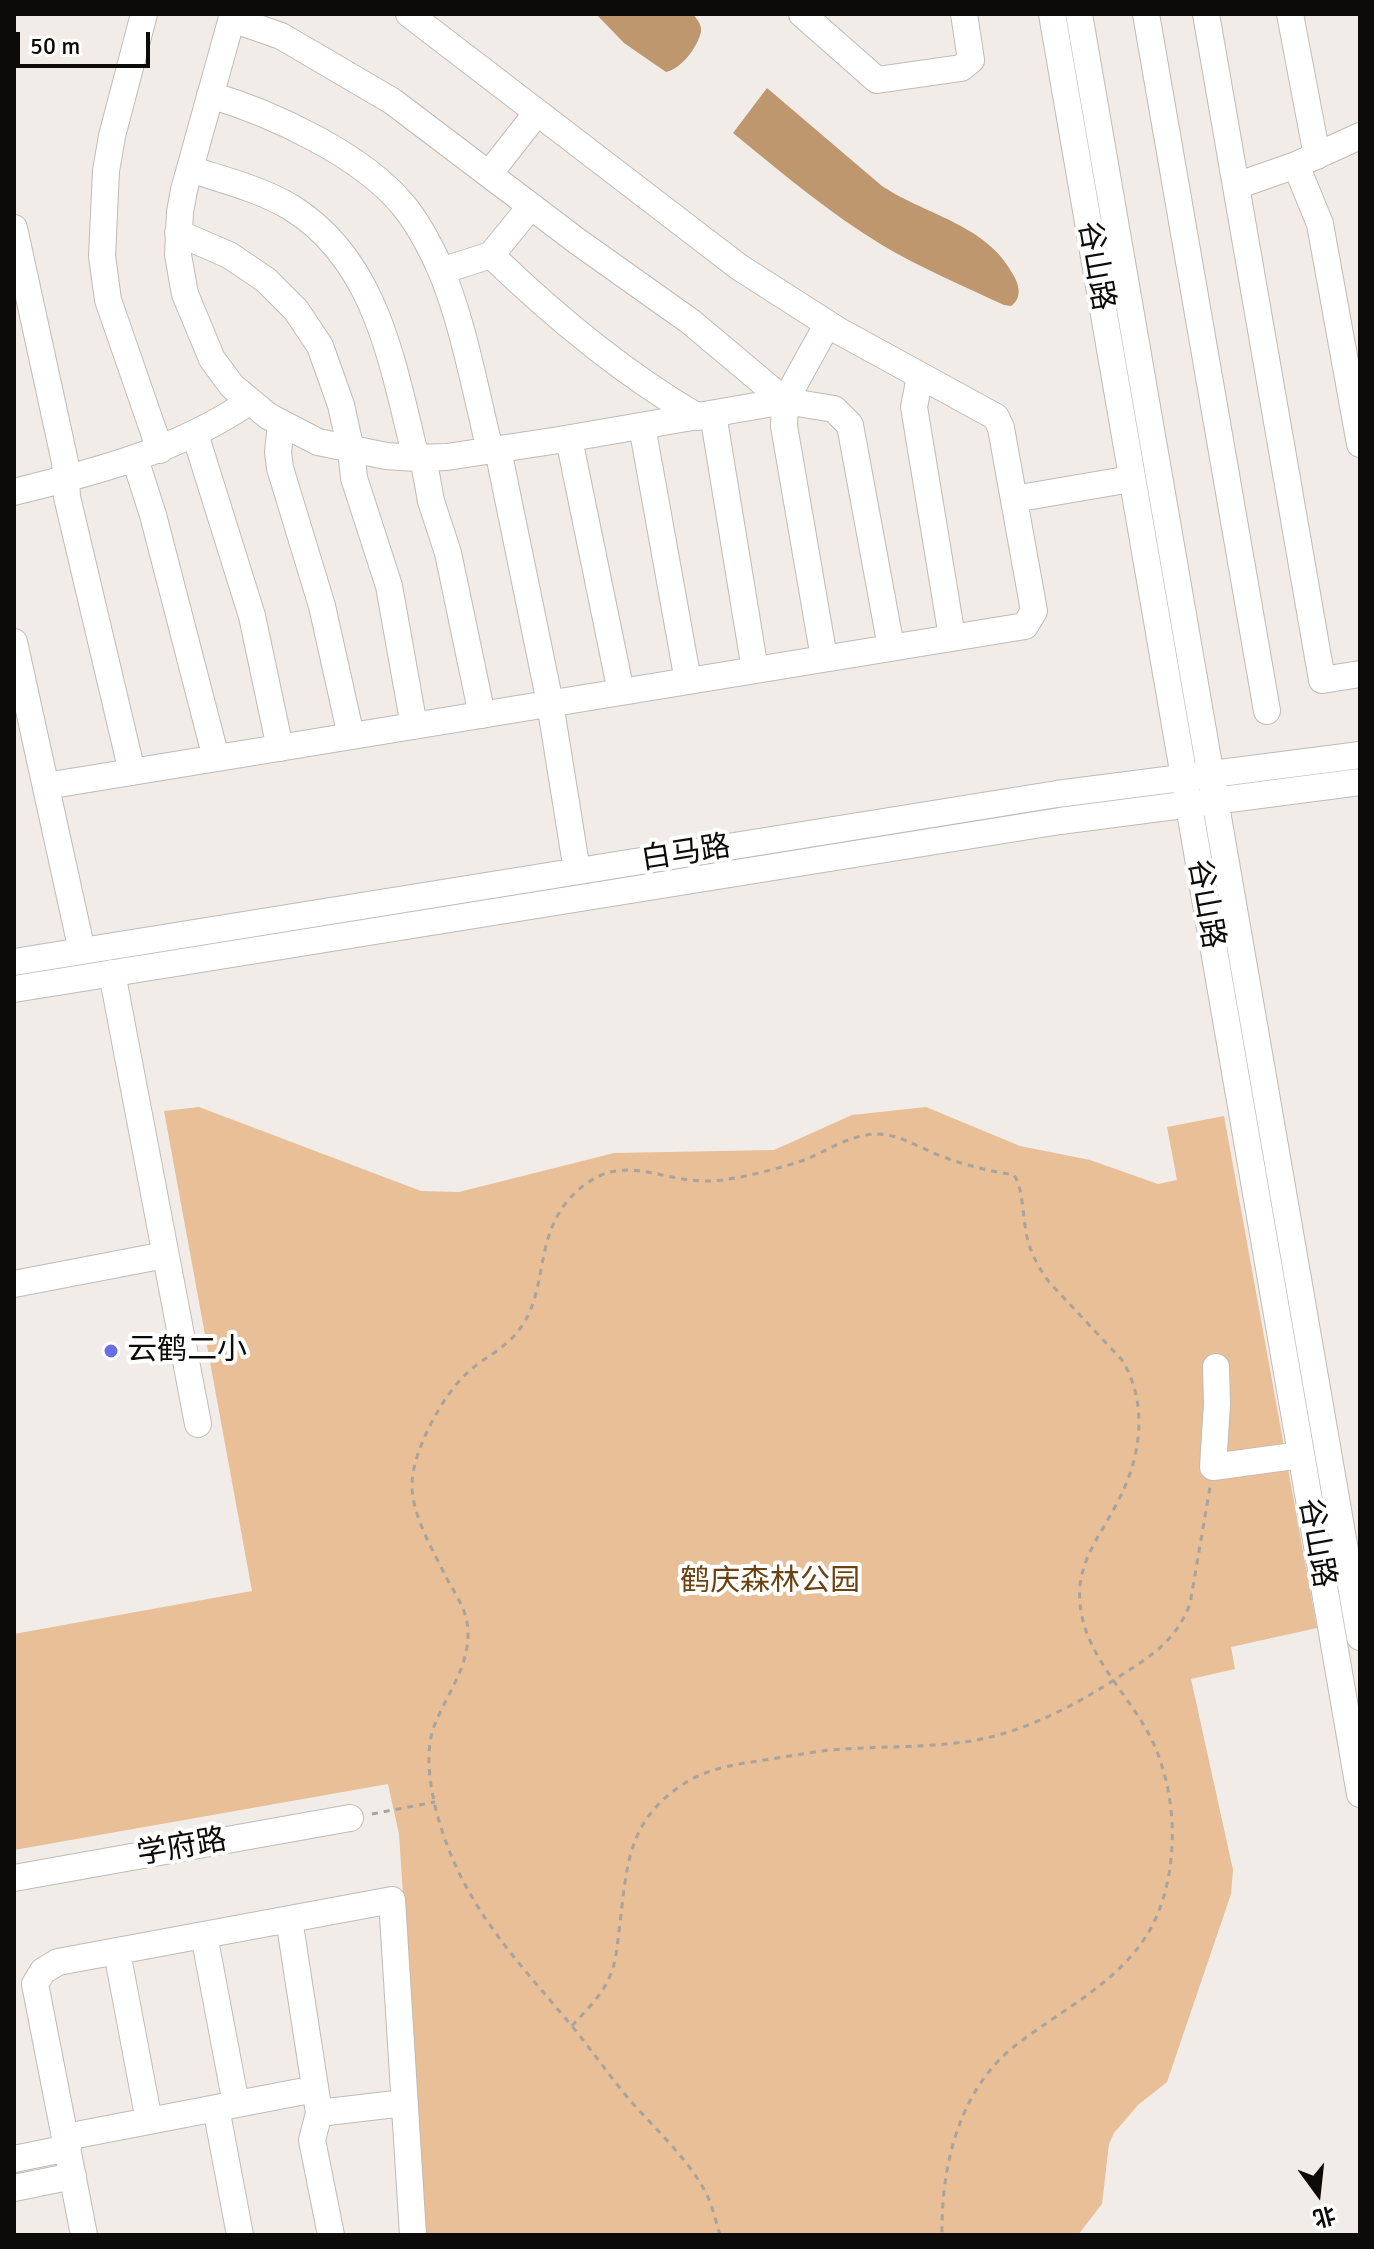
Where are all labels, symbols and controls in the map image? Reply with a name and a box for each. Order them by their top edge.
scale bar [20,16,154,66]
text: 50 m [30,31,80,61]
street label: 谷山路 [1069,219,1121,313]
street label: 白马路 [639,829,733,879]
street label: 谷山路 [1179,857,1231,951]
place label: 云鹤二小 [127,1333,247,1369]
marker: 云鹤二小 [102,1342,120,1360]
street label: 谷山路 [1290,1496,1342,1590]
park label: 鹤庆森林公园 [680,1564,860,1600]
street label: 学府路 [135,1822,229,1874]
north arrow [1278,2153,1358,2233]
text: 北 [1310,2201,1338,2233]

